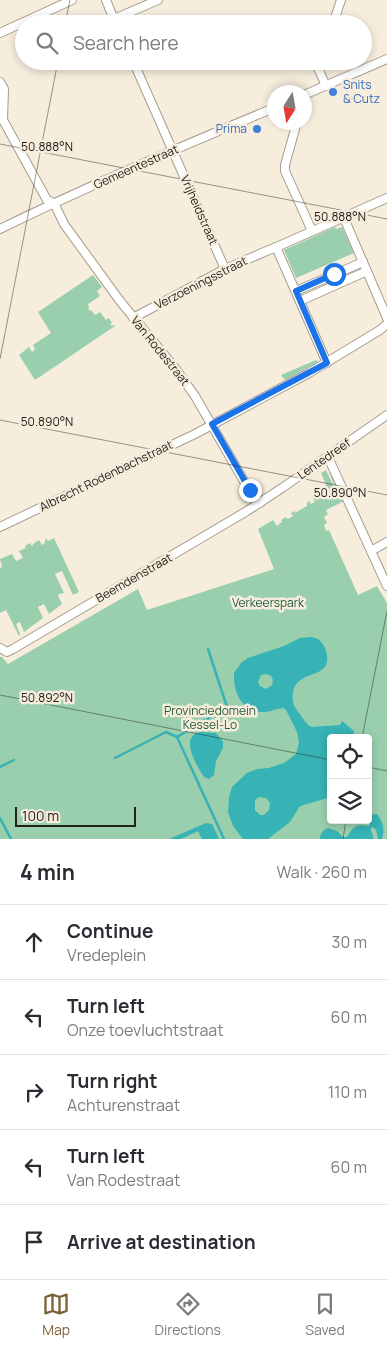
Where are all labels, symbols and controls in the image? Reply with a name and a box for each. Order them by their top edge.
search box [15,15,372,70]
icon: search [33,29,61,57]
text: Search here [73,30,179,56]
place label: Snits & Cutz [343,76,380,107]
north arrow [267,85,312,130]
marker: Snits & Cutz [327,86,339,98]
place label: Prima [216,120,247,137]
marker: Prima [251,123,263,135]
text: 50.888°N [21,138,73,155]
street label: Gemeentestraat [91,140,181,193]
street label: Vrijheidstraat [176,172,223,248]
text: 50.888°N [314,208,366,225]
street label: Verzoeningsstraat [152,252,250,313]
route start [323,263,346,286]
street label: Van Rodestraat [127,312,194,389]
text: 50.890°N [21,413,73,430]
street label: Lentedreef [294,434,354,483]
street label: Albrecht Rodenbachstraat [36,436,175,515]
route end [239,479,262,502]
text: 50.890°N [314,484,366,501]
street label: Beemdenstraat [92,549,175,606]
park label: Verkeerspark [232,594,305,611]
text: 50.892°N [21,689,73,706]
park label: Provinciedomein Kessel-Lo [164,702,256,733]
map controls [327,734,372,824]
button: locate [327,734,372,779]
button: layers [327,779,372,824]
scale bar [15,804,136,827]
text: 100 m [22,806,59,825]
text: 4 min [20,858,75,886]
text: Walk · 260 m [277,861,367,883]
text: Continue [67,918,153,944]
icon: ahead [20,928,48,956]
text: 30 m [332,931,367,953]
text: Vredeplein [67,944,146,966]
text: Turn left [67,993,145,1019]
icon: left [20,1003,48,1031]
text: 60 m [331,1006,367,1028]
text: Onze toevluchtstraat [67,1019,224,1041]
text: Turn right [67,1068,157,1094]
icon: right [20,1078,48,1106]
text: 110 m [328,1081,367,1103]
text: Achturenstraat [67,1094,180,1116]
text: Turn left [67,1143,145,1169]
icon: left [20,1153,48,1181]
text: 60 m [331,1156,367,1178]
text: Van Rodestraat [67,1169,180,1191]
icon: arrive [20,1228,48,1256]
text: Arrive at destination [67,1229,256,1255]
tab: Map [42,1290,70,1339]
tab: Directions [155,1290,221,1339]
tab: Saved [305,1290,345,1339]

